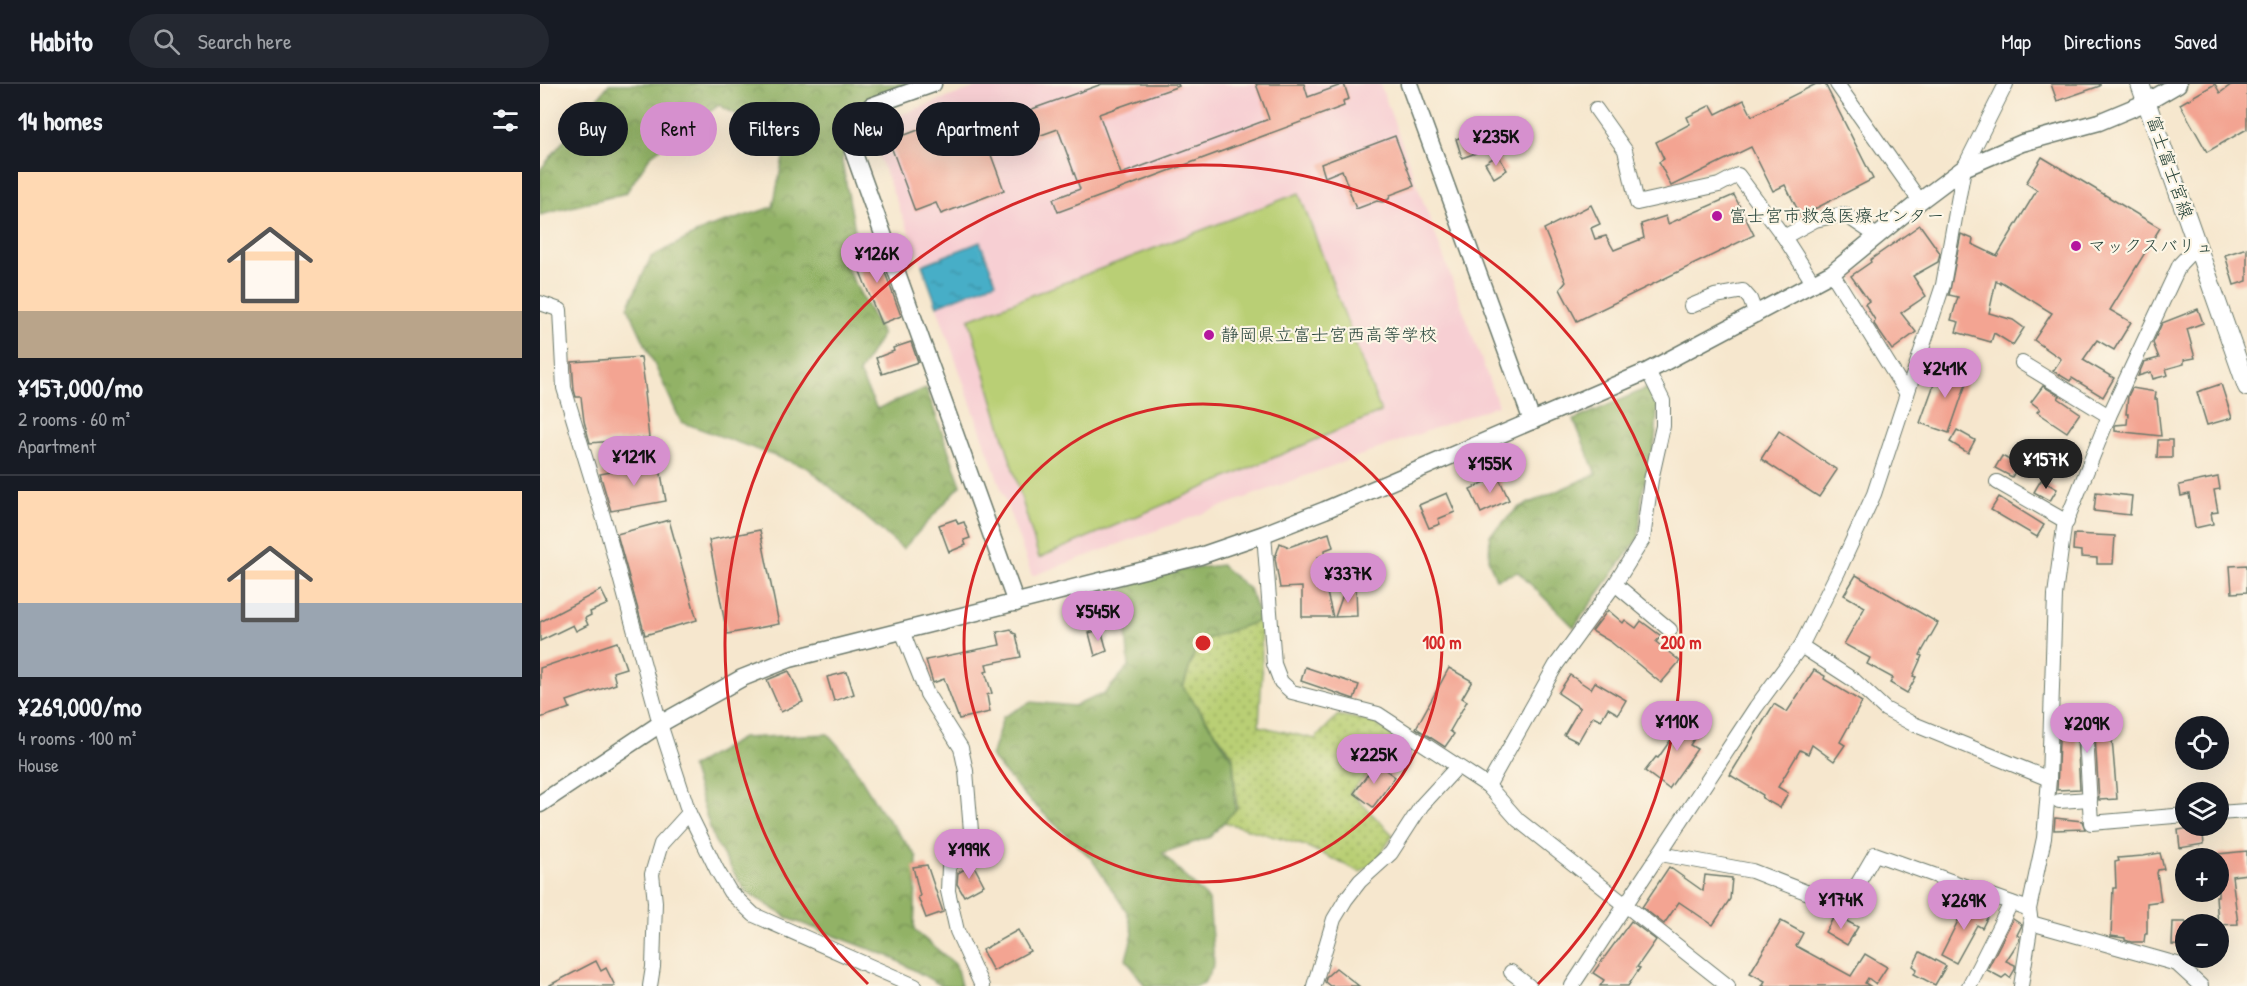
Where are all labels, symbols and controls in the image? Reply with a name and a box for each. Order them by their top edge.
search box [129,14,549,68]
text: Habito [30,22,93,60]
icon: search [150,25,183,58]
text: Search here [198,26,292,56]
text: Map [2001,27,2031,56]
text: Directions [2064,27,2141,56]
text: Saved [2174,27,2217,56]
chip: Buy [558,102,628,156]
chip: Rent [640,102,717,156]
chip: Filters [729,102,820,156]
chip: New [832,102,904,156]
chip: Apartment [916,102,1040,156]
text: 14 homes [18,103,103,138]
icon: filters [489,104,522,137]
street label: 富士富士宮線 [2141,112,2200,222]
pin: ¥235K [1454,116,1538,167]
text: ¥235K [1473,122,1519,149]
place label: 富士宮市救急医療センター [1729,203,1944,228]
marker: 富士宮市救急医療センター [1710,209,1724,223]
icon: home [216,211,324,319]
pin: ¥126K [835,233,919,284]
place label: マックスバリュ [2088,233,2214,258]
text: ¥126K [855,239,899,266]
marker: マックスバリュ [2069,239,2083,253]
place label: 静岡県立富士宮西高等学校 [1221,322,1437,347]
marker: 静岡県立富士宮西高等学校 [1202,328,1216,342]
pin: ¥241K [1903,348,1987,399]
text: ¥241K [1923,354,1967,381]
text: ¥157,000/mo [18,370,143,405]
text: 2 rooms · 60 m² [18,405,130,432]
text: Apartment [18,432,96,459]
pin: ¥121K [592,436,676,487]
pin: ¥157K [2004,439,2088,490]
text: ¥121K [612,442,656,469]
pin: ¥155K [1448,443,1532,494]
text: ¥157K [2023,445,2069,472]
text: ¥155K [1468,449,1512,476]
icon: home [216,530,324,638]
pin: ¥337K [1306,553,1390,604]
text: ¥337K [1324,559,1372,586]
pin: ¥545K [1056,591,1140,642]
text: ¥545K [1076,597,1120,624]
text: 100 m [1422,630,1462,655]
text: 200 m [1661,630,1701,655]
centre of rings [1193,633,1213,653]
text: ¥269,000/mo [18,689,142,724]
pin: ¥110K [1635,701,1719,752]
pin: ¥209K [2045,703,2129,754]
text: ¥110K [1655,707,1699,734]
text: ¥209K [2064,709,2110,736]
map controls [2175,716,2229,968]
button: locate [2175,716,2229,770]
text: 4 rooms · 100 m² [18,724,136,751]
pin: ¥225K [1332,734,1416,785]
text: ¥225K [1351,740,1397,767]
text: House [18,751,59,778]
button: layers [2175,782,2229,836]
pin: ¥199K [927,829,1011,880]
text: ¥199K [948,835,990,862]
button: + [2175,848,2229,902]
pin: ¥174K [1799,879,1883,930]
pin: ¥269K [1922,880,2006,931]
text: ¥174K [1819,885,1863,912]
text: ¥269K [1942,886,1986,913]
button: − [2175,914,2229,968]

